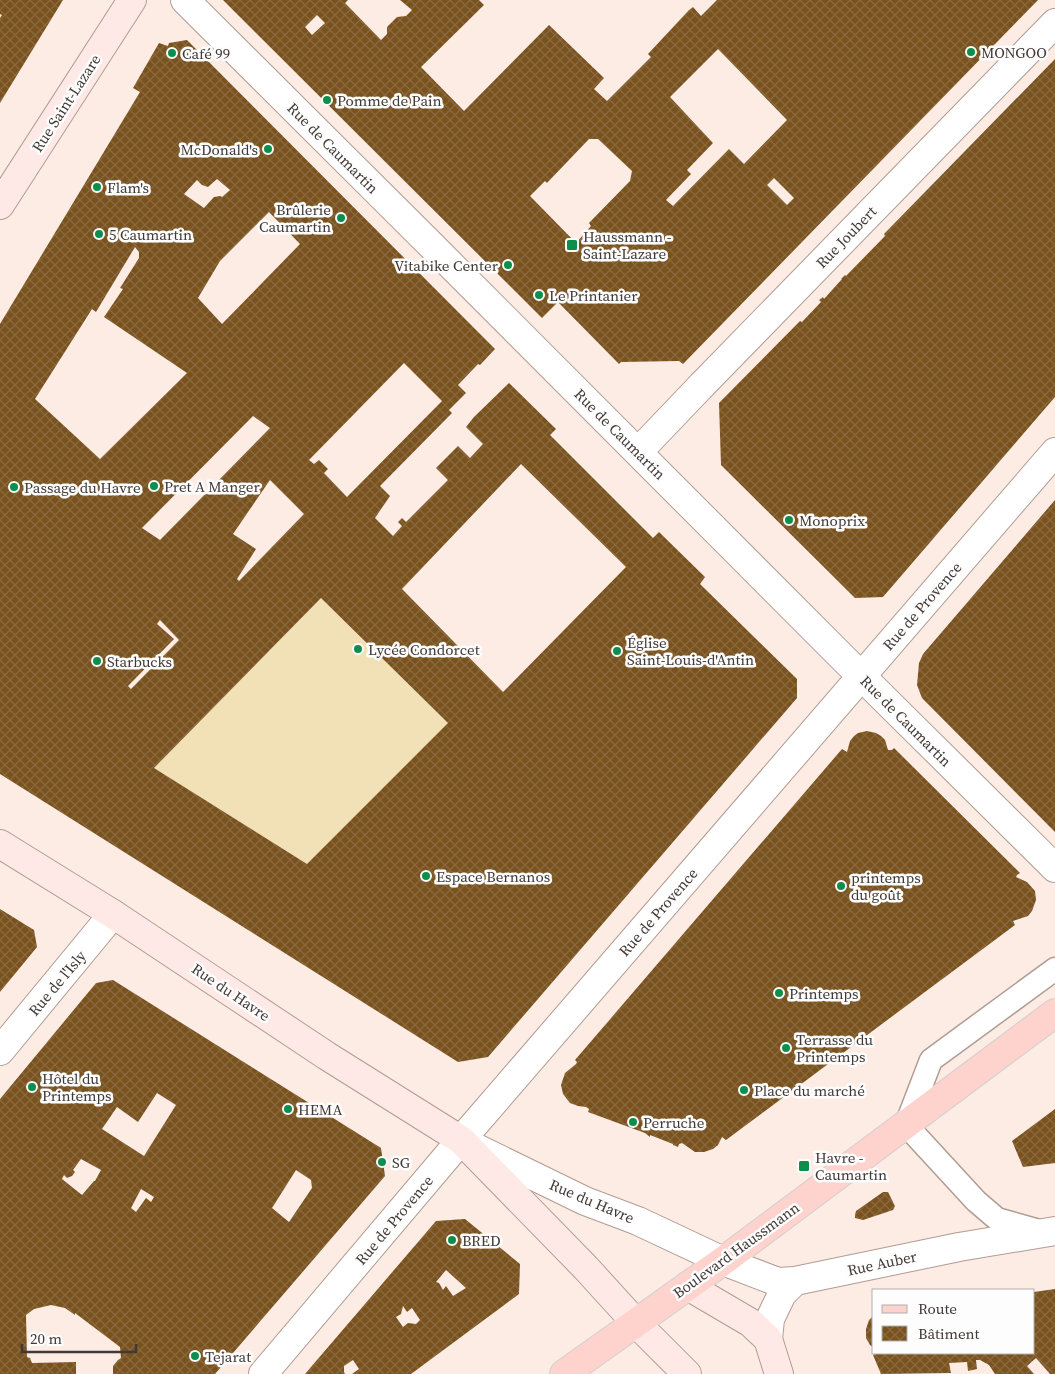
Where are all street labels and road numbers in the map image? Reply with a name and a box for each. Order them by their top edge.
street label: Rue Saint-Lazare [27,50,106,156]
street label: Rue de Caumartin [283,98,383,198]
street label: Rue Joubert [811,201,881,273]
street label: Rue de Caumartin [570,384,670,484]
street label: Rue de Provence [878,557,967,655]
street label: Rue de Caumartin [856,671,956,771]
street label: Rue de Provence [614,863,703,961]
street label: Rue de l'Isly [23,946,91,1020]
street label: Rue du Havre [188,958,275,1026]
street label: Rue de Provence [350,1170,438,1269]
street label: Rue du Havre [546,1174,638,1228]
street label: Boulevard Haussmann [669,1197,803,1303]
street label: Rue Auber [845,1245,919,1281]

